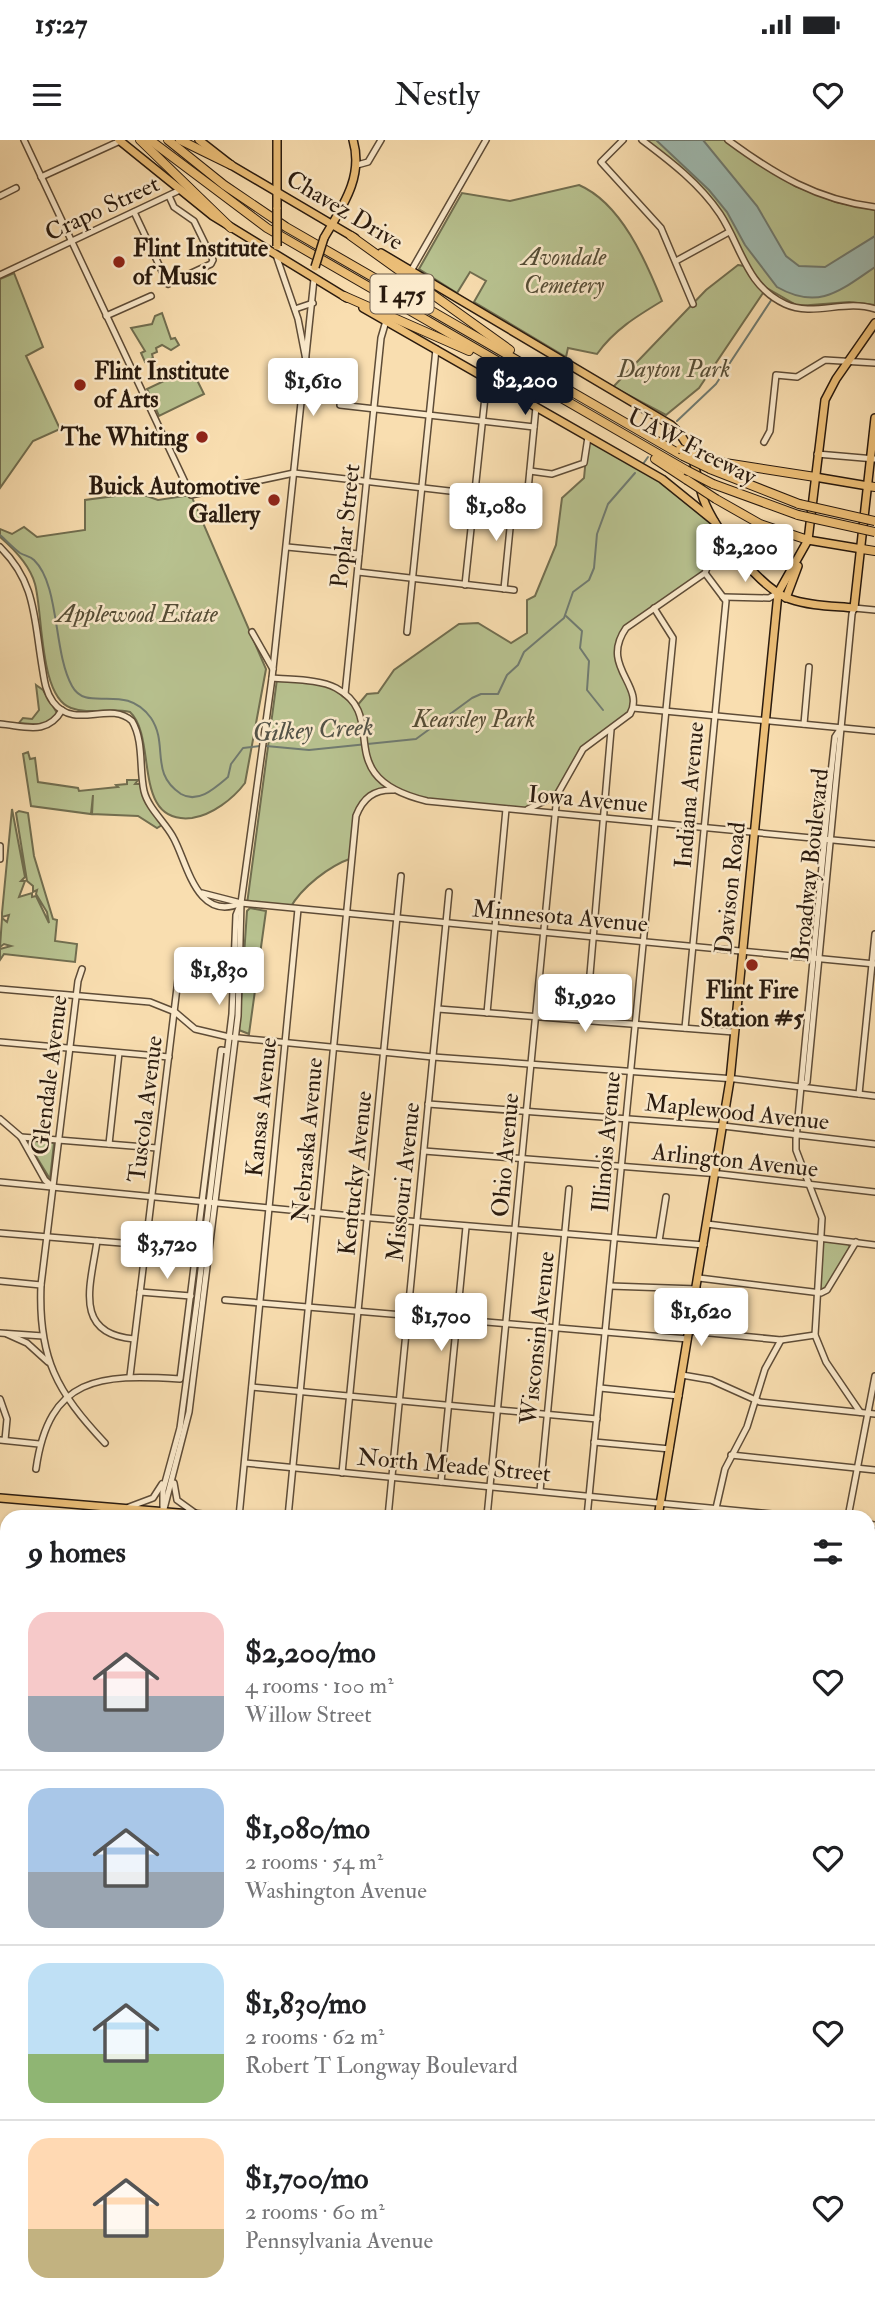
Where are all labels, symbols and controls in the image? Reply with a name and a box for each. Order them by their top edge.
text: 15:27 [35,9,87,41]
text: Nestly [395,75,480,115]
icon: menu [28,76,66,114]
icon: heart [809,76,847,114]
street label: Chavez Drive [280,163,409,258]
street label: Crapo Street [40,168,165,248]
place label: Flint Institute of Music [133,233,268,292]
park label: Avondale Cemetery [519,242,607,301]
marker: Flint Institute of Music [111,254,127,270]
road number: I 475 [370,274,434,314]
park label: Dayton Park [617,354,731,385]
place label: Flint Institute of Arts [94,356,229,415]
pin: $1,610 [256,358,370,418]
pin: $2,200 [468,358,582,417]
text: $2,200 [492,365,558,394]
text: $1,610 [284,366,342,395]
marker: Flint Institute of Arts [72,377,88,393]
street label: UAW Freeway [622,401,762,492]
place label: The Whiting [60,422,189,453]
marker: The Whiting [194,429,210,445]
street label: Poplar Street [324,462,367,590]
place label: Buick Automotive Gallery [88,471,261,530]
pin: $1,080 [439,484,553,543]
text: $1,080 [465,491,527,520]
marker: Buick Automotive Gallery [266,492,282,508]
pin: $2,200 [688,524,802,584]
text: $2,200 [712,532,778,561]
park label: Applewood Estate [53,599,219,630]
park label: Kearsley Park [412,704,535,735]
water label: Gilkey Creek [252,711,374,749]
street label: Indiana Avenue [668,721,711,870]
street label: Broadway Boulevard [785,767,836,963]
street label: Iowa Avenue [527,779,649,820]
street label: Davison Road [708,820,753,956]
street label: Minnesota Avenue [471,893,649,940]
pin: $1,830 [162,948,276,1007]
text: $1,830 [190,955,248,984]
marker: Flint Fire Station #5 [744,957,760,973]
pin: $1,920 [528,974,642,1034]
place label: Flint Fire Station #5 [700,975,804,1034]
text: $1,920 [554,982,616,1011]
street label: Glendale Avenue [24,993,75,1157]
street label: Tuscola Avenue [121,1034,170,1184]
street label: Kansas Avenue [239,1036,284,1178]
street label: Nebraska Avenue [285,1056,330,1224]
street label: Illinois Avenue [585,1070,628,1214]
street label: Maplewood Avenue [643,1087,831,1138]
street label: Kentucky Avenue [331,1089,380,1257]
street label: Ohio Avenue [485,1092,526,1218]
street label: Missouri Avenue [380,1101,427,1263]
street label: Arlington Avenue [649,1136,820,1185]
pin: $3,720 [110,1222,224,1281]
text: $3,720 [137,1229,197,1258]
street label: Wisconsin Avenue [513,1250,562,1427]
pin: $1,620 [644,1288,758,1348]
pin: $1,700 [384,1294,498,1353]
text: $1,620 [670,1296,732,1325]
text: $1,700 [411,1301,471,1330]
street label: North Meade Street [356,1442,552,1489]
icon: filters [809,1533,847,1571]
text: 9 homes [28,1534,126,1571]
text: $2,200/mo [245,1634,376,1671]
icon: home [84,1640,168,1724]
icon: heart [809,1663,847,1701]
text: 4 rooms · 100 m² [245,1671,394,1700]
text: Willow Street [245,1700,372,1729]
text: $1,080/mo [245,1810,370,1847]
icon: home [84,1816,168,1900]
icon: heart [809,1839,847,1877]
text: 2 rooms · 54 m² [245,1847,383,1876]
text: Washington Avenue [245,1876,427,1905]
text: $1,830/mo [245,1985,366,2022]
icon: home [84,1991,168,2075]
icon: heart [809,2014,847,2052]
text: 2 rooms · 62 m² [245,2022,384,2051]
text: Robert T Longway Boulevard [245,2051,518,2080]
text: $1,700/mo [245,2160,369,2197]
icon: home [84,2166,168,2250]
icon: heart [809,2189,847,2227]
text: 2 rooms · 60 m² [245,2197,385,2226]
text: Pennsylvania Avenue [245,2226,433,2255]

